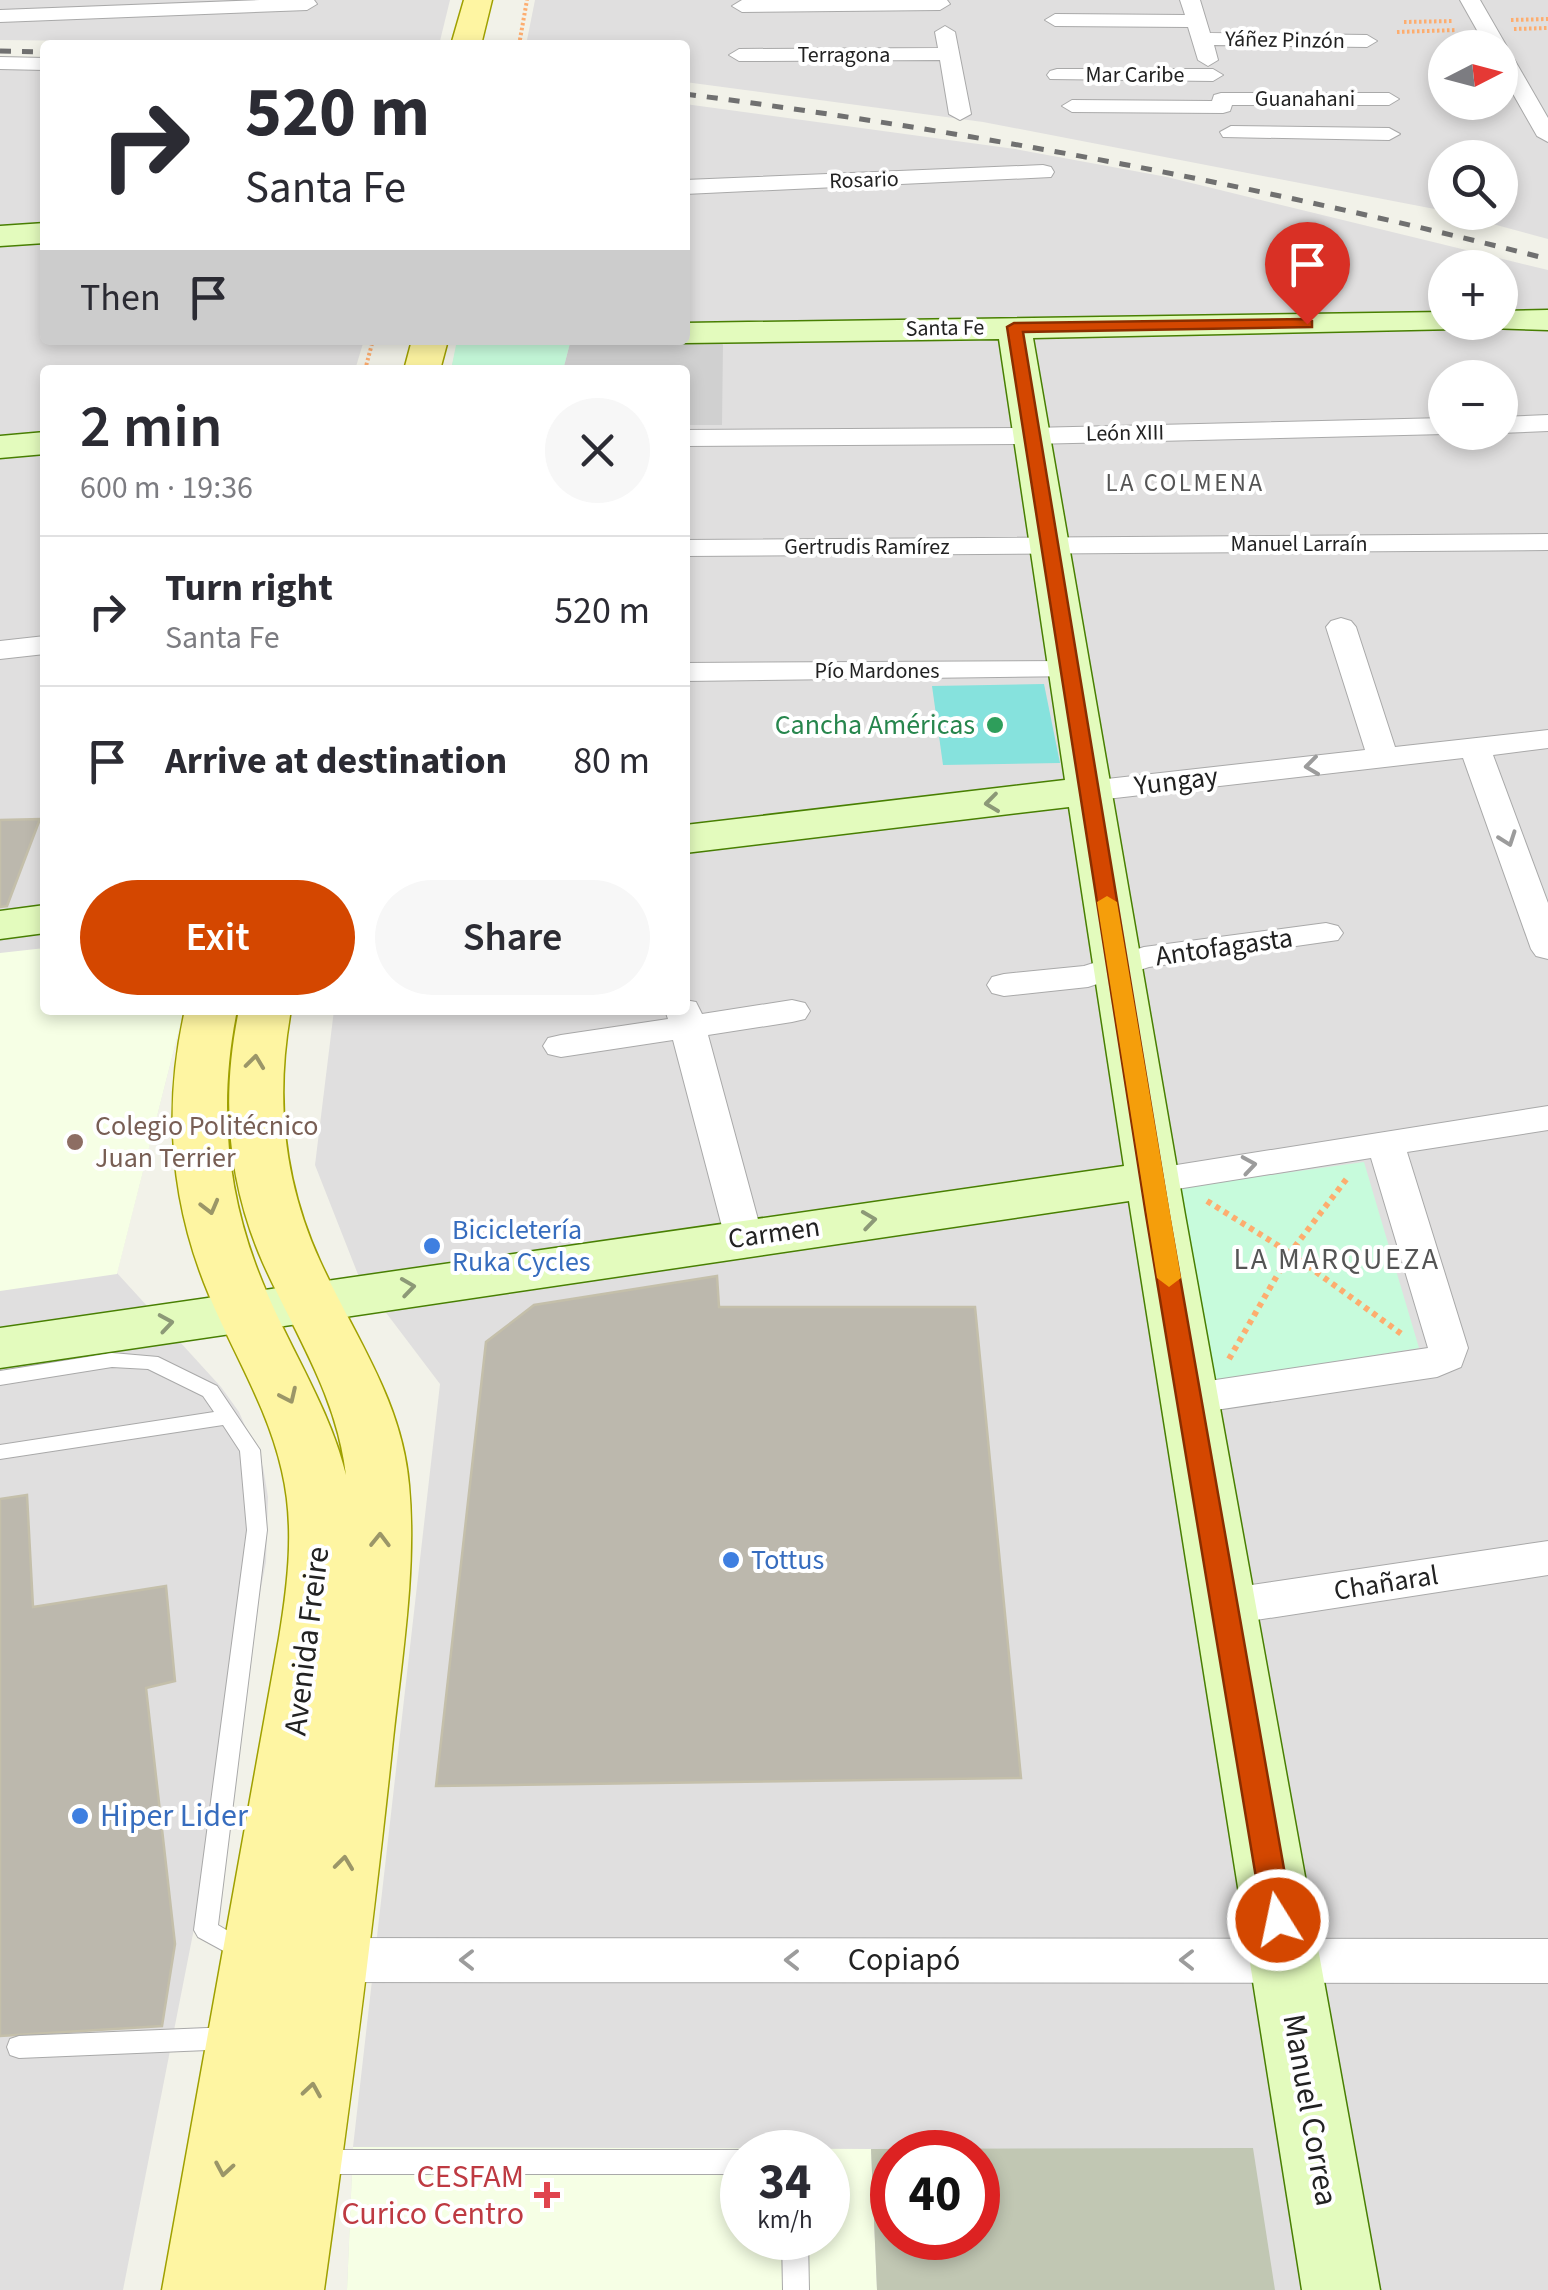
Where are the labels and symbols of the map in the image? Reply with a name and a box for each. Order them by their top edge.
street label: Yáñez Pinzón [1224,23,1345,57]
north arrow [1428,30,1518,120]
street label: Terragona [798,39,890,71]
street label: Mar Caribe [1086,59,1185,91]
street label: Guanahani [1255,83,1355,115]
street label: Rosario [829,163,899,197]
pin [1265,222,1350,325]
street label: Santa Fe [905,311,985,345]
street label: León XIII [1086,416,1164,450]
district label: LA COLMENA [1105,465,1265,501]
street label: Manuel Larraín [1230,528,1368,560]
street label: Gertrudis Ramírez [784,531,950,563]
street label: Pío Mardones [815,655,939,687]
place label: Cancha Américas [775,705,975,745]
marker: Cancha Américas [984,714,1006,736]
one-way arrow [1304,755,1320,776]
street label: Yungay [1131,756,1220,806]
one-way arrow [984,792,1000,813]
one-way arrow [1497,830,1517,847]
street label: Antofagasta [1153,918,1295,976]
one-way arrow [244,1053,265,1069]
place label: Colegio Politécnico Juan Terrier [95,1106,318,1178]
marker: Colegio Politécnico Juan Terrier [64,1131,86,1153]
one-way arrow [1240,1155,1257,1176]
one-way arrow [198,1198,219,1215]
street label: Carmen [726,1207,822,1259]
place label: Bicicletería Ruka Cycles [452,1210,591,1282]
one-way arrow [860,1211,877,1232]
marker: Bicicletería Ruka Cycles [421,1235,443,1257]
district label: LA MARQUEZA [1234,1238,1440,1281]
one-way arrow [400,1277,417,1298]
one-way arrow [157,1313,174,1334]
one-way arrow [277,1386,297,1404]
one-way arrow [369,1532,390,1548]
place label: Tottus [751,1540,824,1580]
street label: Avenida Freire [273,1544,341,1738]
marker: Tottus [720,1549,742,1571]
street label: Chañaral [1331,1555,1441,1611]
place label: Hiper Lider [100,1793,249,1839]
marker: Hiper Lider [69,1805,91,1827]
one-way arrow [333,1855,354,1871]
position arrow [1226,1868,1330,1972]
street label: Copiapó [848,1937,960,1983]
one-way arrow [458,1949,474,1971]
one-way arrow [783,1949,798,1971]
one-way arrow [1178,1949,1194,1971]
street label: Manuel Correa [1271,2011,1349,2209]
one-way arrow [301,2081,322,2098]
speed limit sign: 40 [870,2130,1000,2260]
place label: CESFAM Curico Centro [341,2154,524,2237]
one-way arrow [214,2161,235,2177]
marker: CESFAM Curico Centro [534,2182,560,2208]

